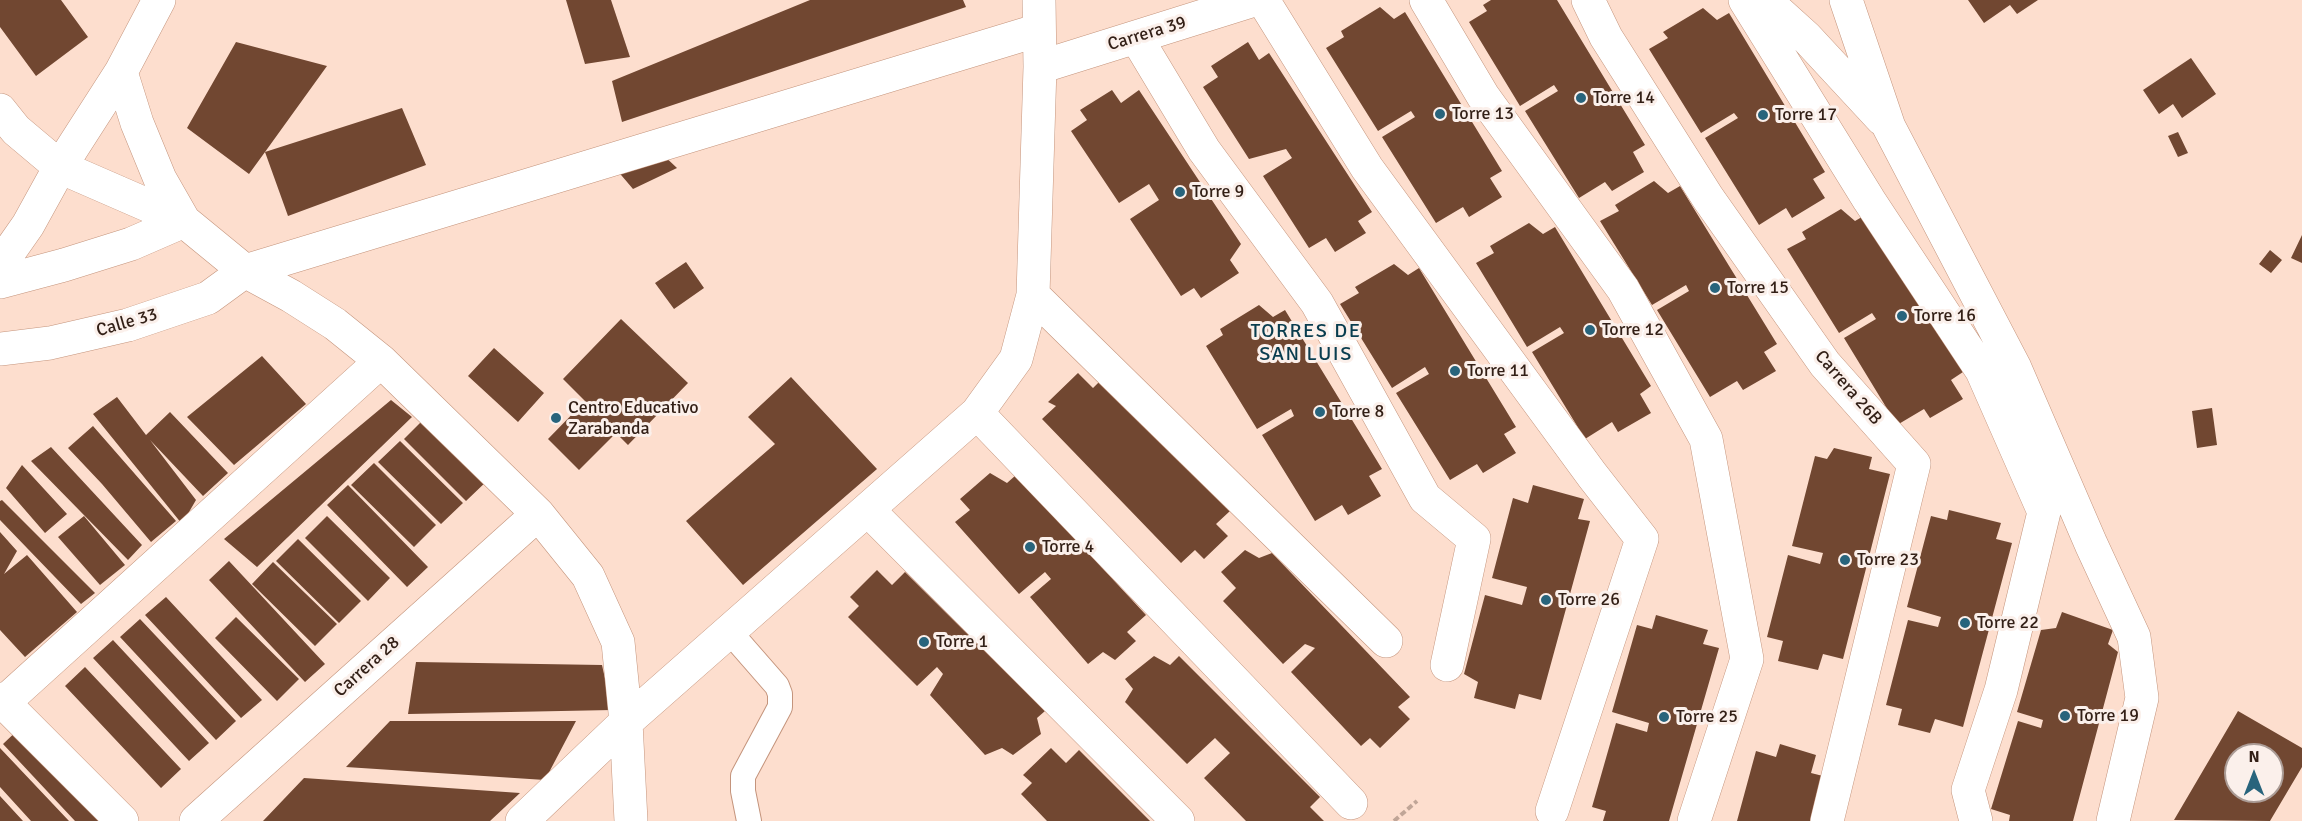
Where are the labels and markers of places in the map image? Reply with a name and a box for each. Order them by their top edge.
place label: Torre 14 [1593,87,1655,109]
marker: Torre 14 [1574,91,1588,105]
place label: Torre 13 [1452,103,1514,125]
place label: Torre 17 [1775,104,1837,126]
marker: Torre 13 [1433,107,1447,121]
marker: Torre 17 [1756,108,1770,122]
place label: Torre 9 [1192,181,1244,203]
marker: Torre 9 [1173,185,1187,199]
place label: Torre 15 [1727,277,1789,299]
marker: Torre 15 [1708,281,1722,295]
place label: Torre 16 [1914,305,1976,327]
marker: Torre 16 [1895,309,1909,323]
place label: Torre 12 [1602,319,1664,341]
marker: Torre 12 [1583,323,1597,337]
place label: Torre 11 [1467,360,1529,382]
marker: Torre 11 [1448,364,1462,378]
place label: Centro Educativo Zarabanda [568,397,699,440]
place label: Torre 8 [1332,401,1384,423]
marker: Torre 8 [1313,405,1327,419]
marker: Centro Educativo Zarabanda [549,411,563,425]
place label: Torre 4 [1042,536,1094,558]
marker: Torre 4 [1023,540,1037,554]
place label: Torre 23 [1857,549,1919,571]
marker: Torre 23 [1838,553,1852,567]
place label: Torre 26 [1558,589,1620,611]
marker: Torre 26 [1539,593,1553,607]
place label: Torre 22 [1977,612,2039,634]
marker: Torre 22 [1958,616,1972,630]
place label: Torre 1 [936,631,988,653]
marker: Torre 1 [917,635,931,649]
place label: Torre 19 [2077,705,2139,727]
place label: Torre 25 [1676,706,1738,728]
marker: Torre 19 [2058,709,2072,723]
marker: Torre 25 [1657,710,1671,724]

